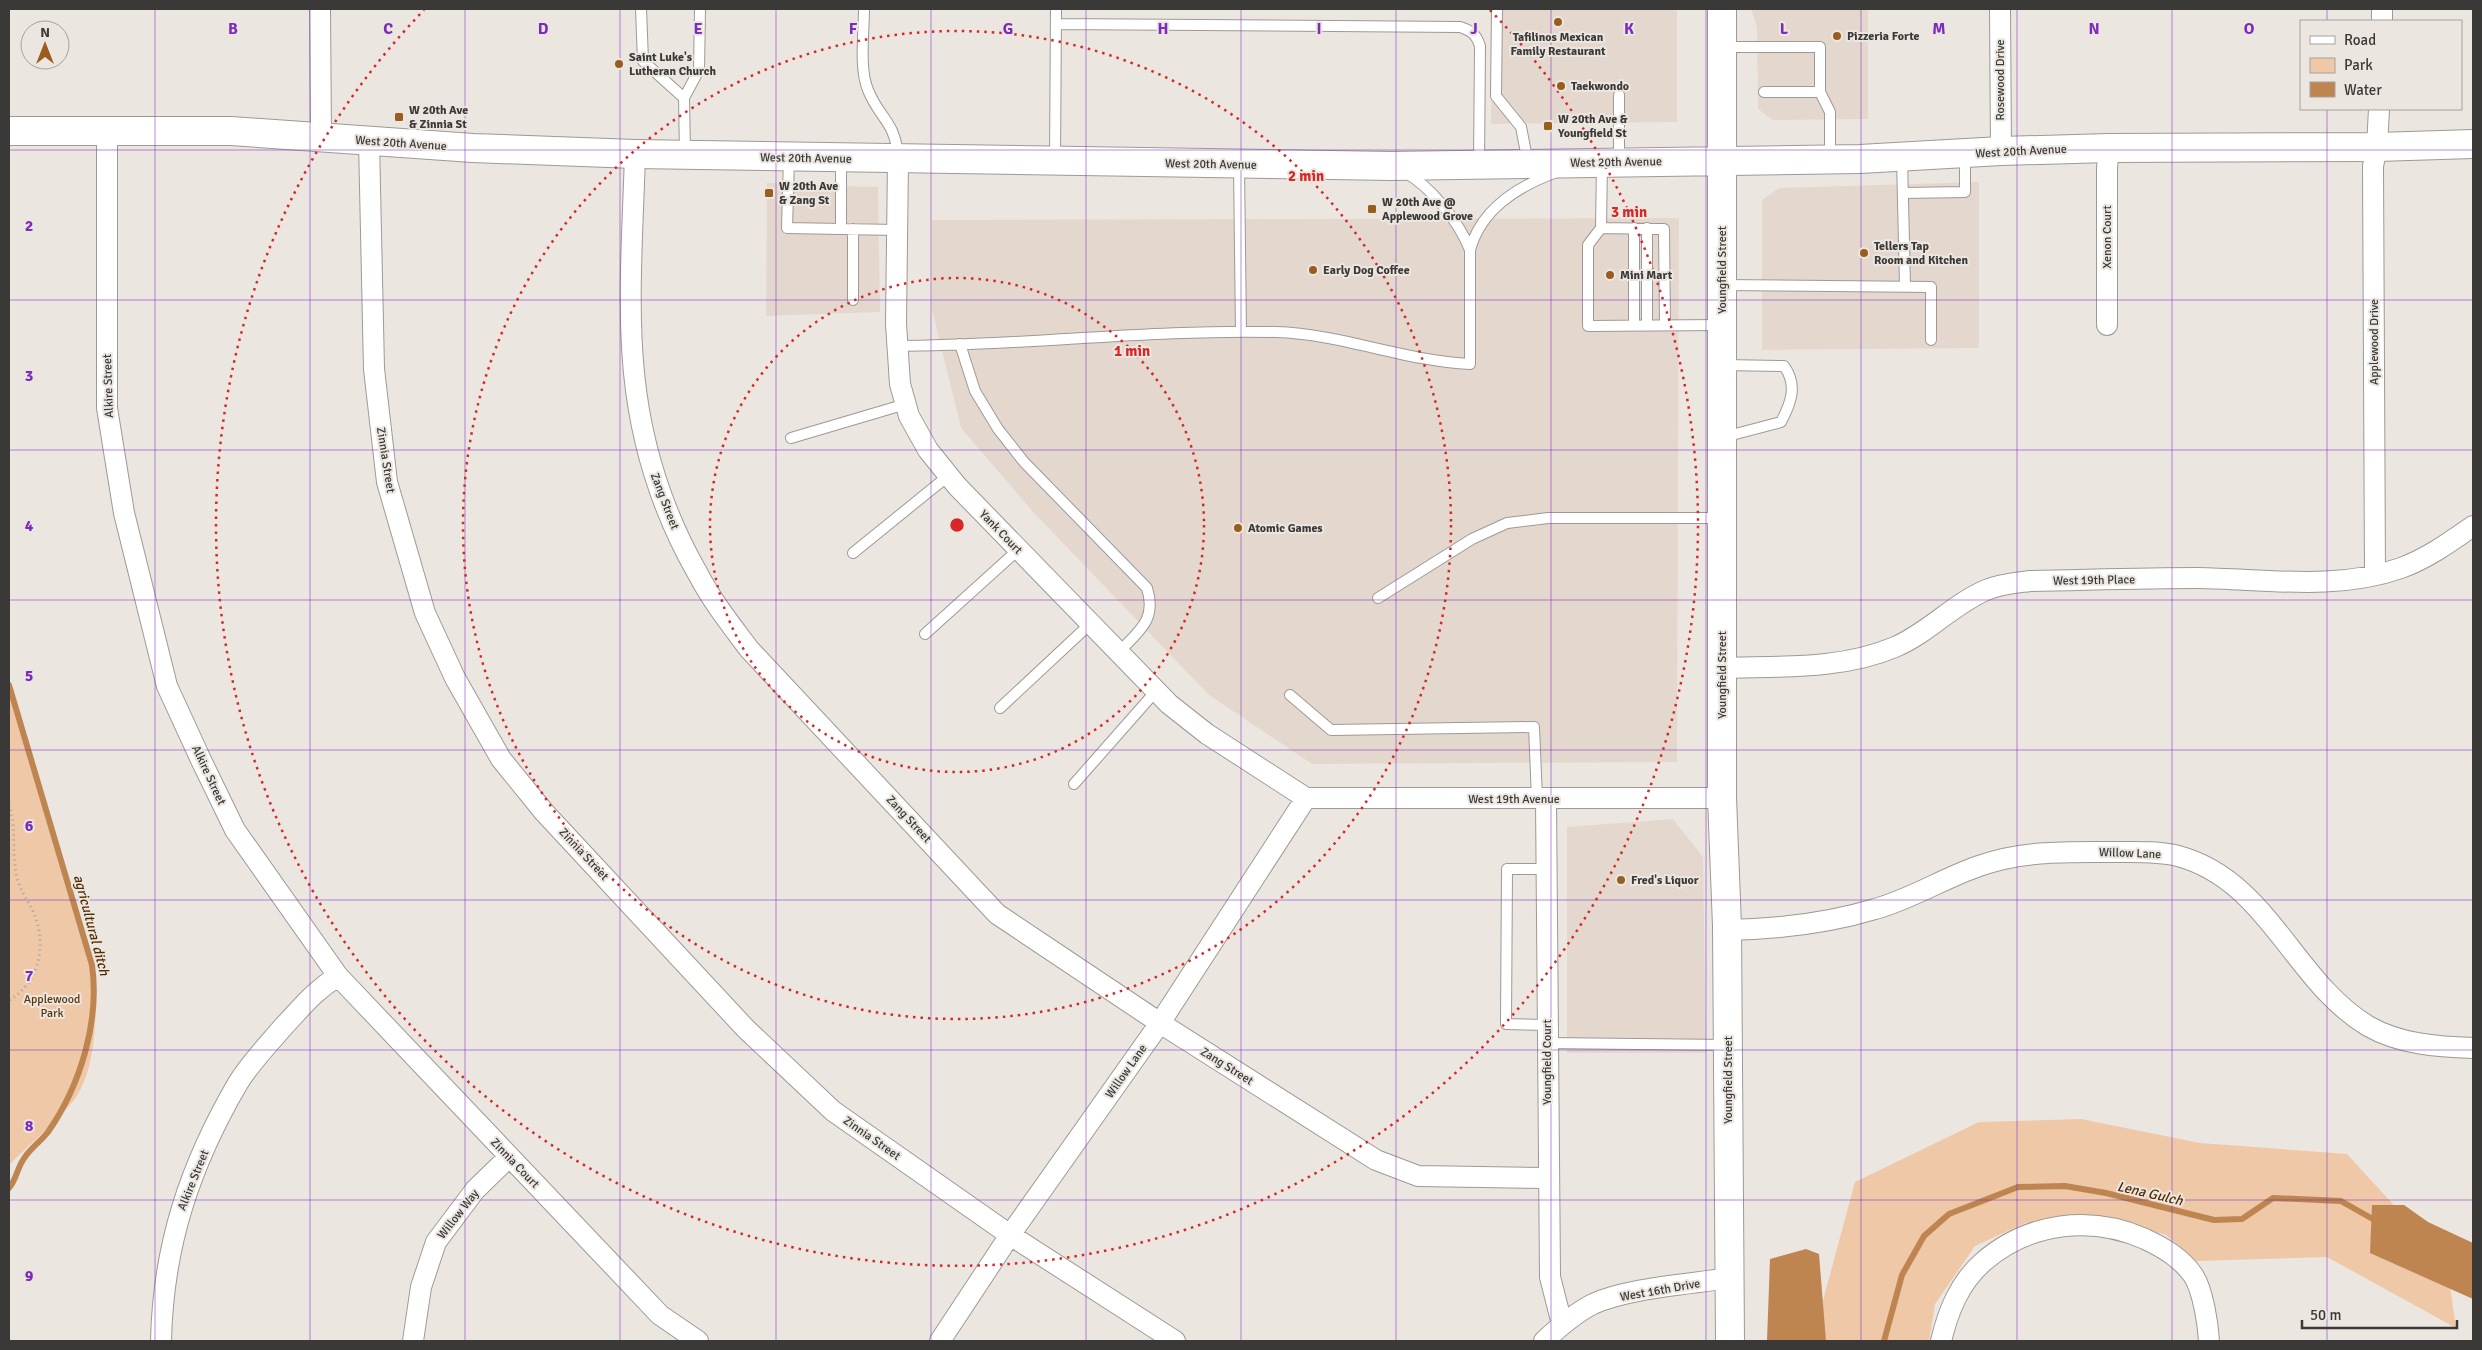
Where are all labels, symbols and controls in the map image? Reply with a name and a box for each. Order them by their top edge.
marker: Tafilinos Mexican Family Restaurant [1552,16,1564,28]
text: B [228,19,238,39]
text: C [383,19,393,39]
text: D [538,19,549,39]
text: E [693,19,703,39]
text: F [849,19,858,39]
text: G [1003,19,1013,39]
text: H [1158,19,1168,39]
text: I [1316,19,1322,39]
text: J [1470,19,1478,39]
text: K [1624,19,1634,39]
text: L [1780,19,1789,39]
text: M [1932,19,1946,39]
text: N [2088,19,2100,39]
text: O [2244,19,2255,39]
north arrow [20,20,70,70]
legend [2300,20,2462,110]
text: N [40,24,50,41]
place label: Pizzeria Forte [1847,29,1920,44]
place label: Tafilinos Mexican Family Restaurant [1510,30,1606,59]
marker: Pizzeria Forte [1831,30,1843,42]
text: Road [2344,31,2376,49]
street label: Rosewood Drive [1993,39,2008,121]
place label: Saint Luke's Lutheran Church [629,50,716,79]
text: Park [2344,56,2373,74]
marker: Saint Luke's Lutheran Church [613,58,625,70]
place label: Taekwondo [1571,79,1629,94]
marker: Taekwondo [1555,80,1567,92]
text: Water [2344,81,2382,99]
place label: W 20th Ave & Zinnia St [409,103,468,132]
marker: W 20th Ave & Zinnia St [393,111,405,123]
place label: W 20th Ave & Youngfield St [1557,112,1628,141]
marker: W 20th Ave & Youngfield St [1542,120,1554,132]
street label: West 20th Avenue [355,133,447,154]
street label: West 20th Avenue [1975,142,2067,161]
street label: West 20th Avenue [760,150,852,167]
street label: West 20th Avenue [1570,154,1662,171]
street label: West 20th Avenue [1165,156,1257,173]
text: 2 min [1288,167,1324,185]
place label: W 20th Ave & Zang St [779,179,838,208]
marker: W 20th Ave & Zang St [763,187,775,199]
place label: W 20th Ave @ Applewood Grove [1382,195,1473,224]
marker: W 20th Ave @ Applewood Grove [1366,203,1378,215]
text: 3 min [1611,203,1647,221]
street label: Xenon Court [2100,205,2115,269]
text: 2 [25,216,33,236]
street label: Youngfield Street [1715,226,1730,314]
place label: Tellers Tap Room and Kitchen [1874,239,1968,268]
marker: Tellers Tap Room and Kitchen [1858,247,1870,259]
place label: Early Dog Coffee [1323,263,1410,278]
marker: Early Dog Coffee [1307,264,1319,276]
place label: Mini Mart [1620,268,1673,283]
marker: Mini Mart [1604,269,1616,281]
street label: Applewood Drive [2367,299,2382,385]
text: 1 min [1114,342,1150,360]
street label: Alkire Street [100,354,117,418]
text: 3 [25,366,33,386]
street label: Zinnia Street [373,426,398,494]
street label: Zang Street [647,471,682,532]
street label: Yank Court [976,507,1025,558]
text: 4 [25,516,34,536]
centre of rings [948,516,966,534]
place label: Atomic Games [1248,521,1323,536]
marker: Atomic Games [1232,522,1244,534]
street label: West 19th Place [2053,572,2135,589]
street label: Youngfield Street [1715,631,1730,719]
text: 5 [25,666,33,686]
street label: Alkire Street [188,743,229,807]
street label: Zang Street [883,792,934,846]
street label: West 19th Avenue [1468,792,1560,807]
text: 6 [25,816,34,836]
street label: Zinnia Street [556,825,612,884]
street label: Willow Lane [2099,845,2161,862]
water label: agricultural ditch [70,873,113,978]
place label: Fred's Liquor [1631,873,1699,888]
marker: Fred's Liquor [1615,874,1627,886]
text: 7 [25,966,34,986]
park label: Applewood Park [24,992,80,1021]
street label: Youngfield Court [1540,1019,1555,1105]
street label: Youngfield Street [1721,1036,1736,1124]
street label: Willow Lane [1102,1041,1150,1101]
street label: Zang Street [1198,1044,1256,1089]
street label: Zinnia Street [840,1113,903,1164]
text: 8 [25,1116,34,1136]
street label: Zinnia Court [487,1135,542,1192]
street label: Alkire Street [175,1148,212,1213]
water label: Lena Gulch [2116,1178,2185,1209]
street label: Willow Way [434,1186,483,1242]
text: 9 [25,1266,34,1286]
street label: West 16th Drive [1619,1276,1701,1305]
scale bar [2302,1298,2457,1330]
text: 50 m [2310,1306,2341,1324]

